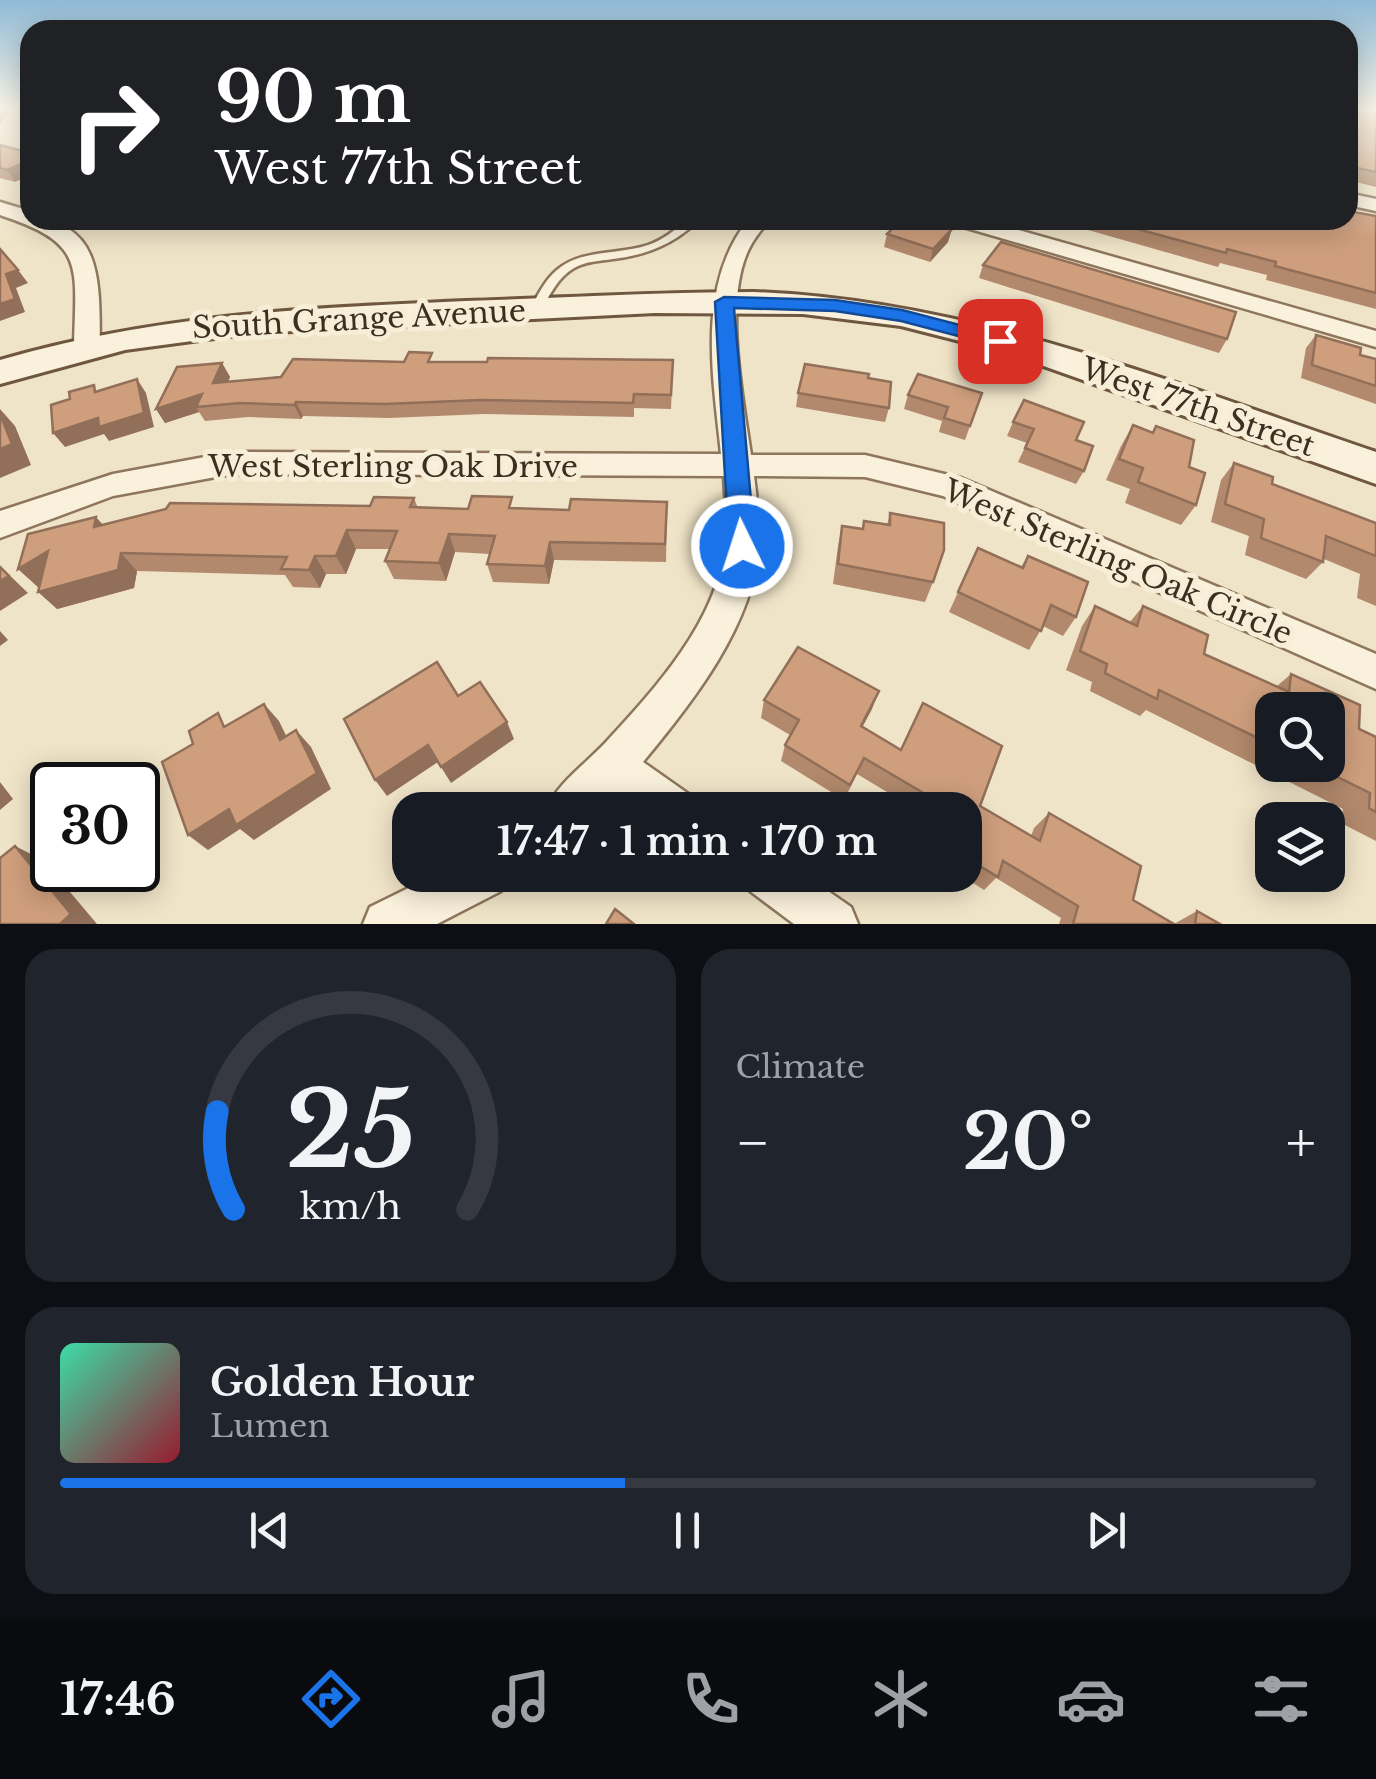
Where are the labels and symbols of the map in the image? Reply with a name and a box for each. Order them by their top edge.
street label: South Grange Avenue [191,292,527,346]
pin [958,299,1043,384]
street label: West 77th Street [1075,349,1320,465]
street label: West Sterling Oak Drive [207,448,578,485]
street label: West Sterling Oak Circle [937,471,1298,652]
position arrow [690,494,794,598]
speed limit sign: 30 [30,762,160,892]

